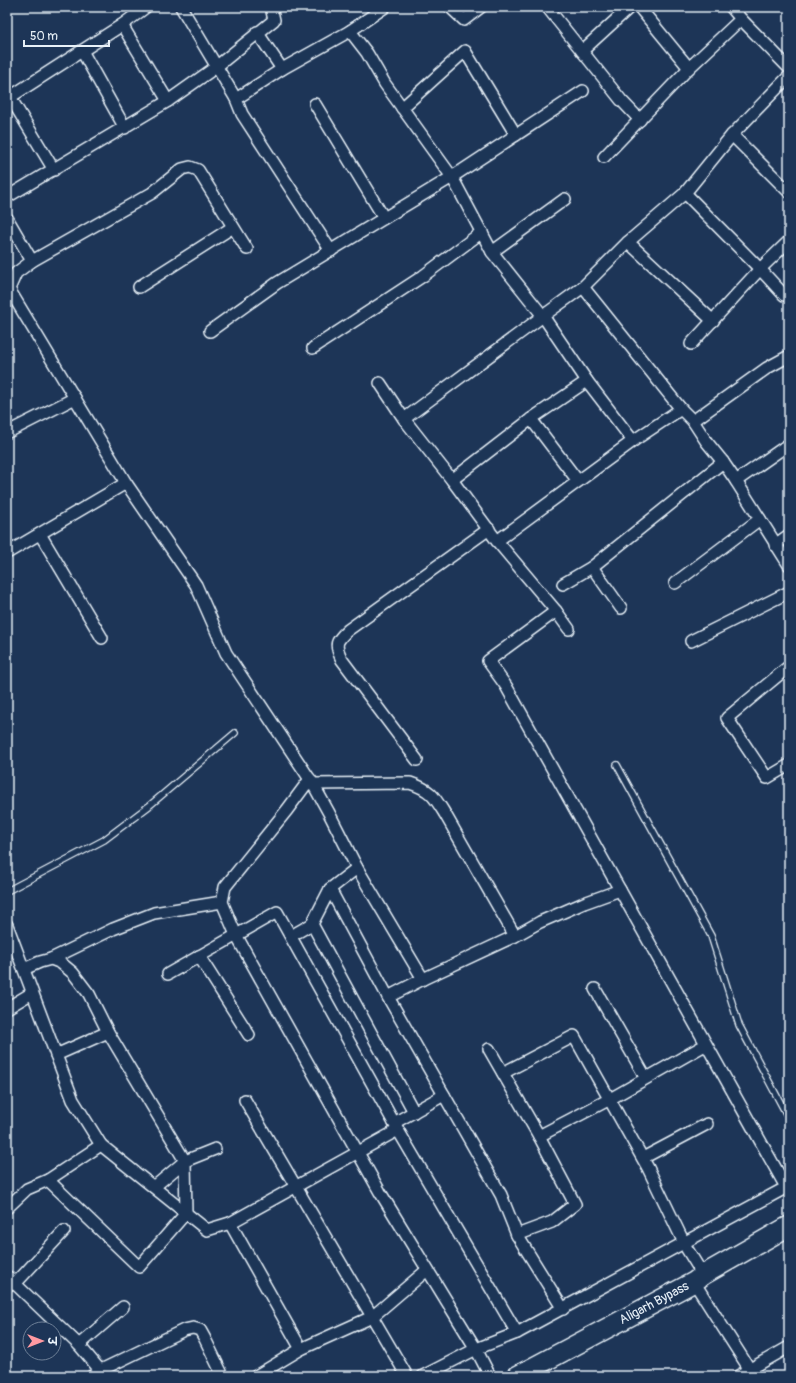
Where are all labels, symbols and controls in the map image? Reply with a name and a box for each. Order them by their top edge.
scale bar [24,22,109,48]
text: 50 m [30,29,58,44]
street label: Aligarh Bypass [616,1278,692,1328]
north arrow [22,1321,62,1361]
text: उ [45,1336,58,1346]

